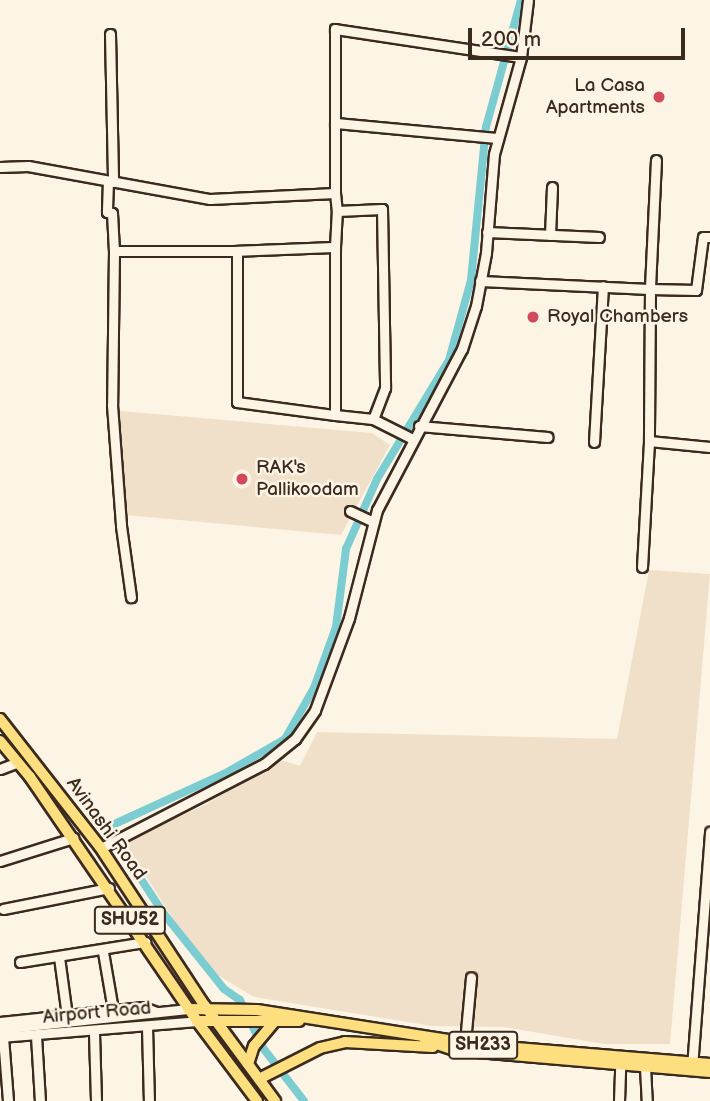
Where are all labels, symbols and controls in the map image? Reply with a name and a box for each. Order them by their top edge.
scale bar [472,14,689,58]
text: 200 m [481,27,541,52]
place label: La Casa Apartments [546,75,645,119]
marker: La Casa Apartments [651,89,667,105]
place label: Royal Chambers [547,306,688,328]
marker: Royal Chambers [525,309,541,325]
place label: RAK's Pallikoodam [256,457,359,501]
marker: RAK's Pallikoodam [234,471,250,487]
street label: Avinashi Road [61,773,151,885]
road number: SHU52 [93,905,167,934]
street label: Airport Road [42,997,152,1029]
road number: SH233 [448,1030,518,1060]

